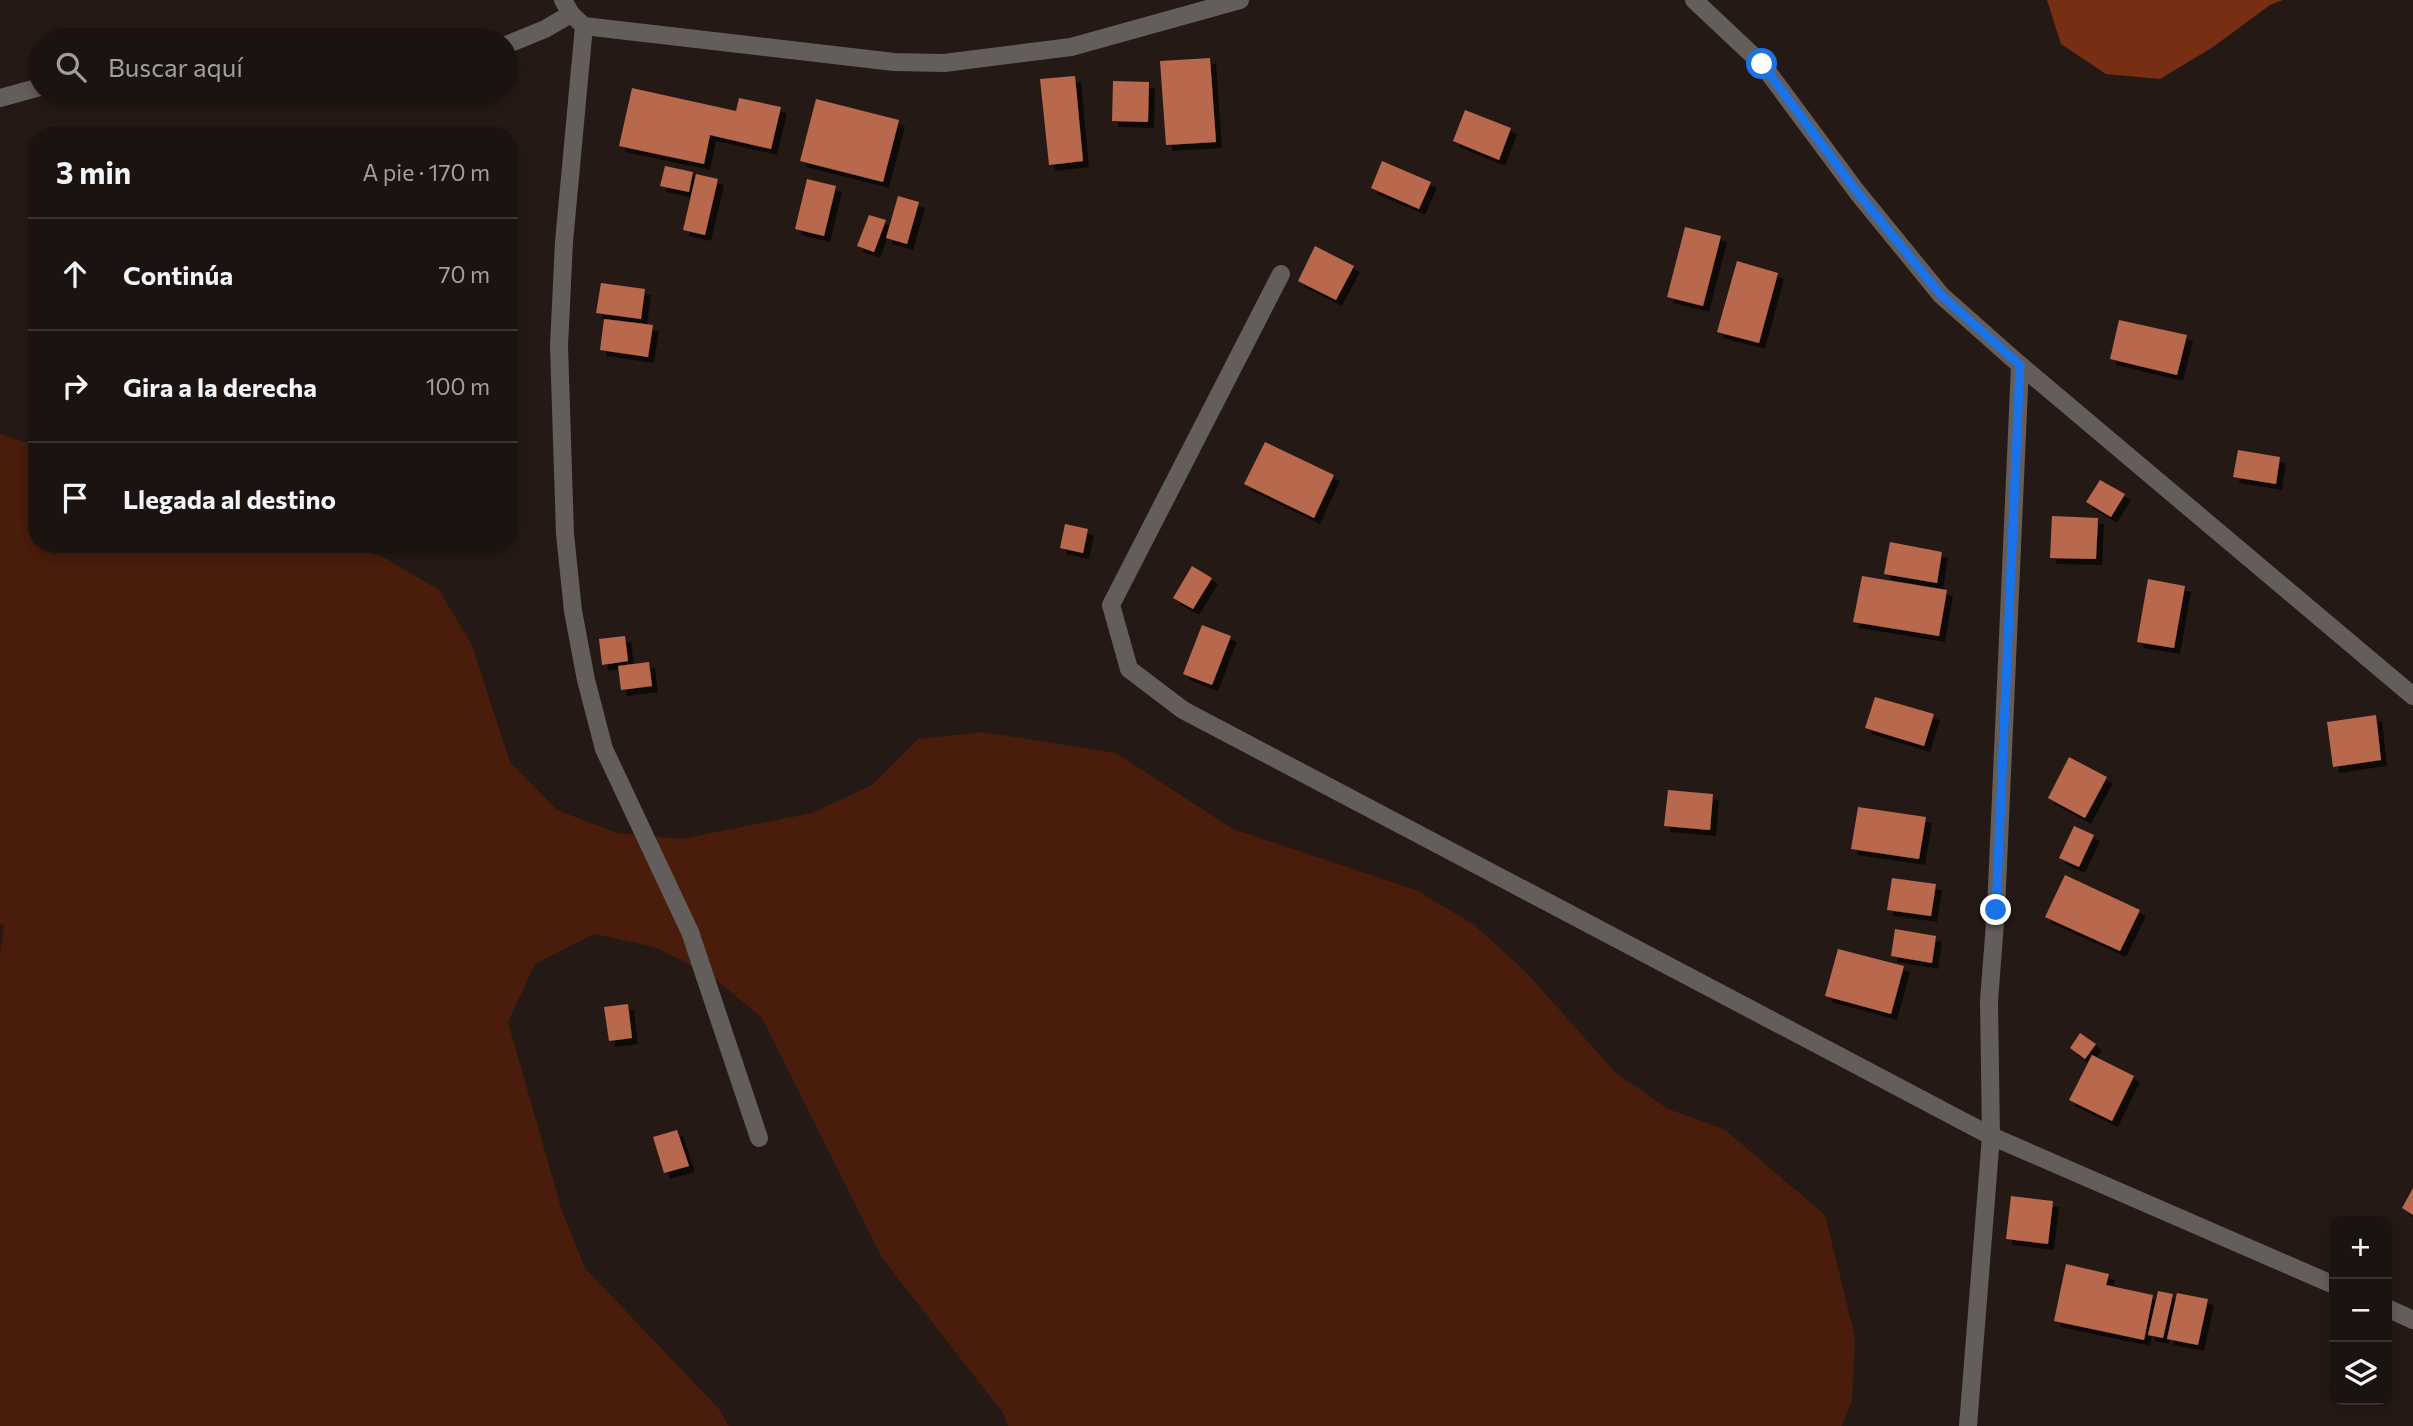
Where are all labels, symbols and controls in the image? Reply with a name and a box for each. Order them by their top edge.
search box [28,28,518,105]
icon: search [52,48,90,86]
route start [1746,48,1777,79]
text: Buscar aquí [108,51,243,82]
text: 3 min [56,153,131,190]
text: A pie · 170 m [362,158,490,186]
icon: ahead [56,255,94,293]
text: Continúa [123,259,233,290]
text: 70 m [438,260,490,288]
icon: right [56,367,94,405]
text: Gira a la derecha [123,371,317,402]
text: 100 m [426,372,490,400]
icon: arrive [56,479,94,517]
text: Llegada al destino [123,483,336,514]
route end [1980,894,2011,925]
map controls [2329,1216,2392,1405]
button: + [2329,1216,2392,1279]
button: − [2329,1279,2392,1342]
button: layers [2329,1342,2392,1405]

